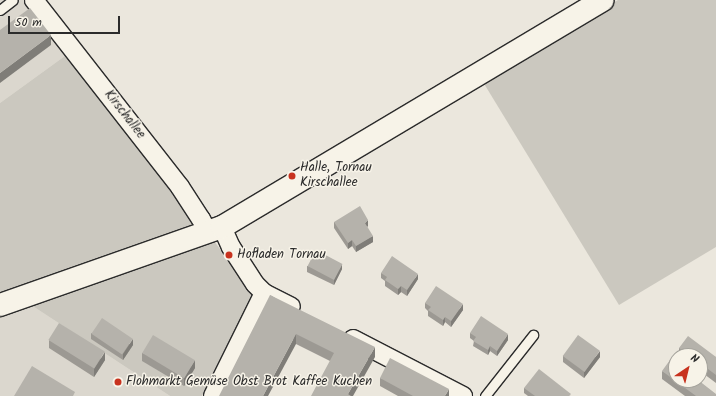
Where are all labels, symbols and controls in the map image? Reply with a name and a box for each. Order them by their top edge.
scale bar [10,8,122,34]
text: 50 m [15,13,42,32]
street label: Kirschallee [100,88,148,142]
place label: Halle, Tornau Kirschallee [300,161,372,192]
marker: Halle, Tornau Kirschallee [287,171,297,181]
place label: Hofladen Tornau [237,247,326,263]
marker: Hofladen Tornau [224,250,234,260]
north arrow [668,348,708,388]
text: N [686,350,702,368]
place label: Flohmarkt Gemüse Obst Brot Kaffee Kuchen [126,374,372,390]
marker: Flohmarkt Gemüse Obst Brot Kaffee Kuchen [113,377,123,387]

